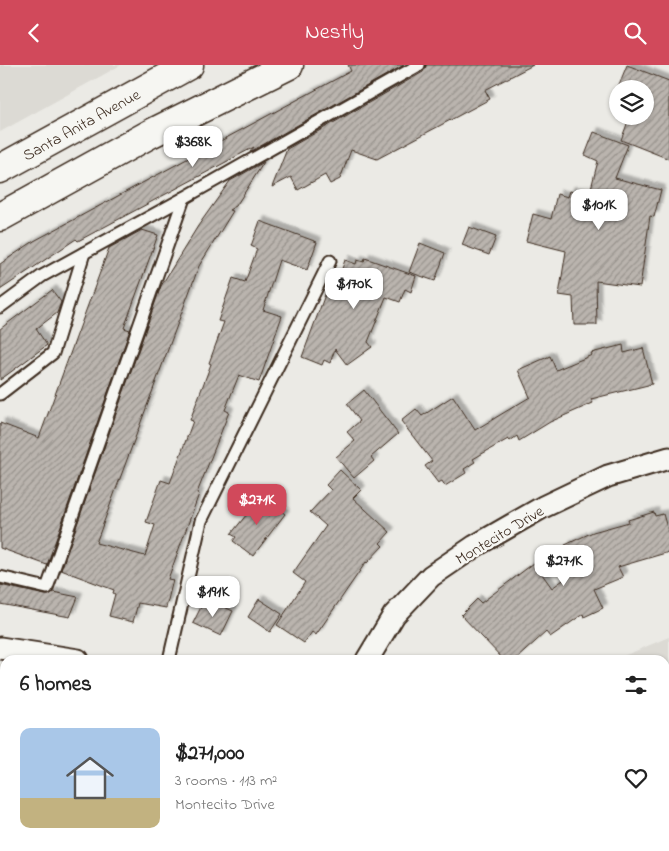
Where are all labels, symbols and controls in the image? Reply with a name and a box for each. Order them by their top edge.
text: Nestly [305,17,364,49]
icon: back [20,19,48,47]
icon: search [621,19,649,47]
map controls [609,80,654,125]
button: layers [609,80,654,125]
street label: Santa Anita Avenue [19,83,146,168]
pin: $368K [158,126,228,168]
text: $368K [174,130,212,154]
pin: $101K [564,189,634,231]
text: $101K [582,193,616,217]
pin: $170K [319,267,389,310]
text: $170K [336,272,372,296]
pin: $271K [222,483,292,526]
text: $271K [238,488,276,512]
street label: Montecito Drive [451,499,550,572]
pin: $271K [529,545,599,587]
text: $271K [545,549,583,573]
pin: $191K [178,575,248,618]
text: $191K [197,580,229,604]
text: 6 homes [20,670,92,700]
icon: filters [622,671,650,699]
text: $271,000 [175,739,244,769]
icon: home [60,748,120,808]
icon: heart [622,764,650,792]
text: 3 rooms · 113 m² [175,769,277,793]
text: Montecito Drive [175,793,275,817]

